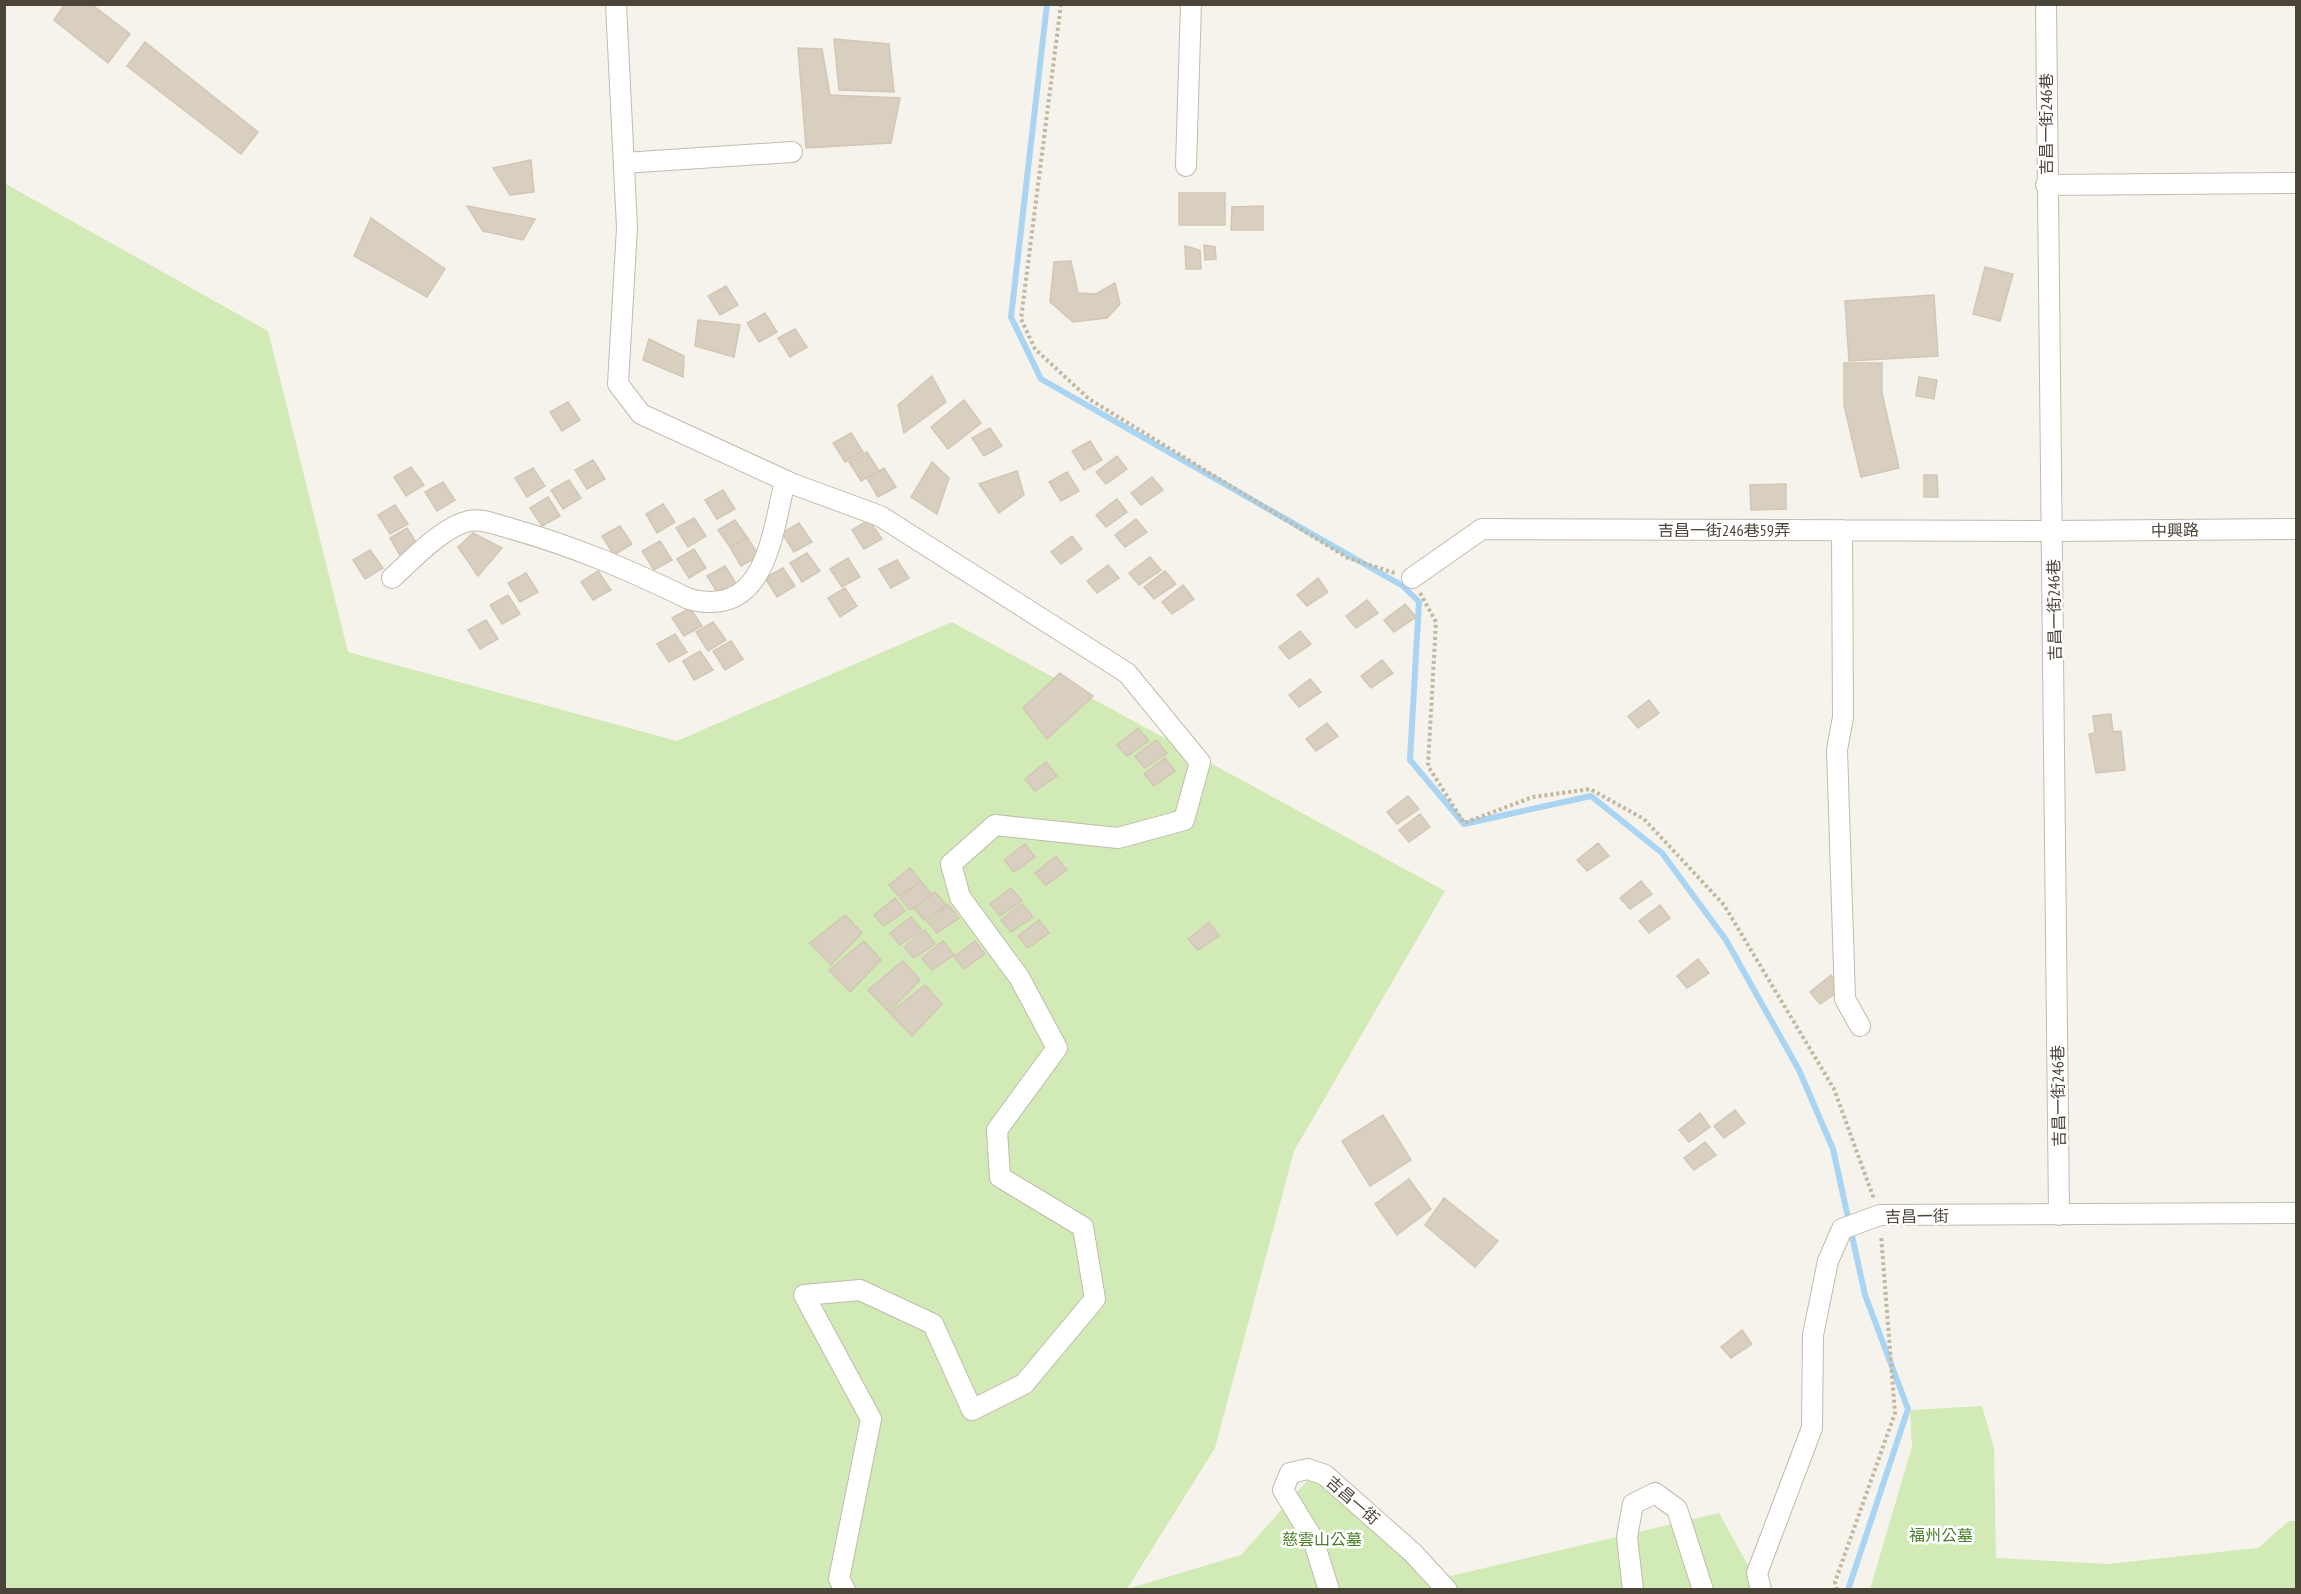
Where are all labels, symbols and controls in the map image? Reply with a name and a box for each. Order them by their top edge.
street label: 吉昌一街246巷 [2036,73,2056,175]
street label: 吉昌一街246巷59弄 [1658,520,1790,540]
street label: 中興路 [2151,520,2199,540]
street label: 吉昌一街246巷 [2043,559,2065,661]
street label: 吉昌一街246巷 [2047,1045,2069,1147]
street label: 吉昌一街 [1885,1205,1949,1227]
street label: 吉昌一街 [1322,1471,1384,1529]
park label: 福州公墓 [1909,1525,1973,1545]
park label: 慈雲山公墓 [1282,1529,1362,1549]

